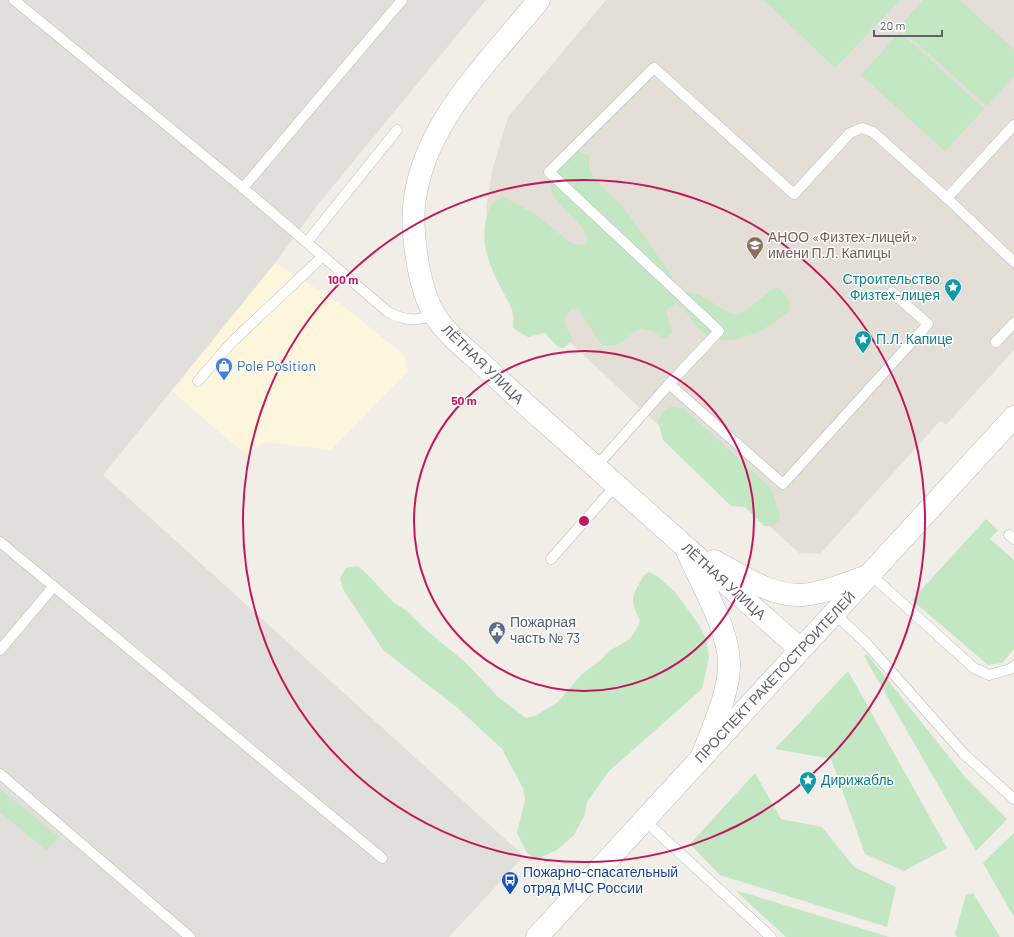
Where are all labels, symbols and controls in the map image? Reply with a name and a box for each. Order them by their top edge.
scale bar [874,12,942,38]
text: 20 m [880,18,906,32]
place label: АНОО «Физтех-лицей» имени П.Л. Капицы [768,228,918,261]
school or university icon: АНОО «Физтех-лицей» имени П.Л. Капицы [745,235,765,260]
place label: Строительство Физтех-лицея [843,270,940,303]
text: 100 m [328,272,358,286]
place icon: Строительство Физтех-лицея [943,277,963,302]
street label: ЛЁТНАЯ УЛИЦА [439,320,528,407]
place icon: П.Л. Капице [853,329,873,354]
place label: П.Л. Капице [876,330,953,347]
shop icon: Pole Position [214,356,234,381]
place label: Pole Position [237,357,316,374]
text: 50 m [451,393,477,407]
centre of rings [577,514,591,528]
street label: ЛЁТНАЯ УЛИЦА [679,539,770,623]
street label: ПРОСПЕКТ РАКЕТОСТРОИТЕЛЕЙ [691,588,858,766]
place label: Пожарная часть № 73 [510,613,580,646]
public building icon: Пожарная часть № 73 [487,620,507,645]
place icon: Дирижабль [798,770,818,795]
place label: Дирижабль [821,771,894,788]
place label: Пожарно-спасательный отряд МЧС России [523,863,678,896]
bus stop icon: Пожарно-спасательный отряд МЧС России [500,870,520,895]

